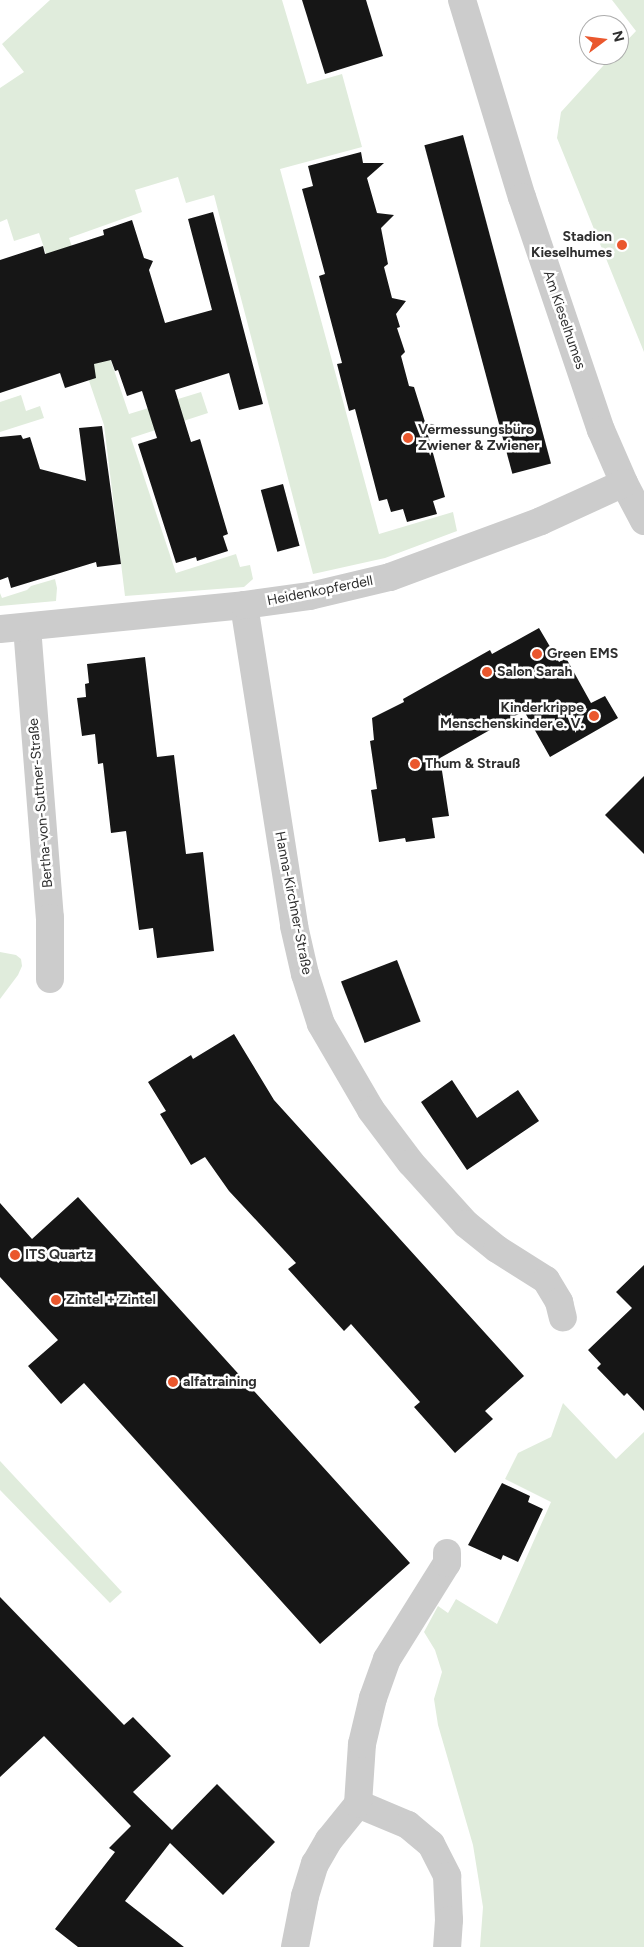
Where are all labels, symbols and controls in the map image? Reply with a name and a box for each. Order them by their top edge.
north arrow [579,15,629,65]
text: N [608,29,628,44]
place label: Stadion Kieselhumes [531,229,612,262]
marker: Stadion Kieselhumes [616,239,628,251]
street label: Am Kieselhumes [539,268,589,372]
place label: Vermessungsbüro Zwiener & Zwiener [418,422,540,454]
marker: Vermessungsbüro Zwiener & Zwiener [402,432,414,444]
street label: Heidenkopferdell [266,572,374,610]
place label: Green EMS [547,646,618,662]
marker: Green EMS [531,648,543,660]
place label: Salon Sarah [497,664,573,680]
marker: Salon Sarah [481,666,493,678]
place label: Kinderkrippe Menschenskinder e. V. [440,700,584,732]
marker: Kinderkrippe Menschenskinder e. V. [588,710,600,722]
street label: Bertha-von-Suttner-Straße [25,717,57,889]
place label: Thum & Strauß [425,756,520,772]
marker: Thum & Strauß [409,758,421,770]
street label: Hanna-Kirchner-Straße [271,830,315,976]
place label: ITS Quartz [25,1247,93,1263]
marker: ITS Quartz [9,1249,21,1261]
place label: Zintel + Zintel [66,1292,156,1308]
marker: Zintel + Zintel [50,1294,62,1306]
place label: alfatraining [183,1374,257,1390]
marker: alfatraining [167,1376,179,1388]

